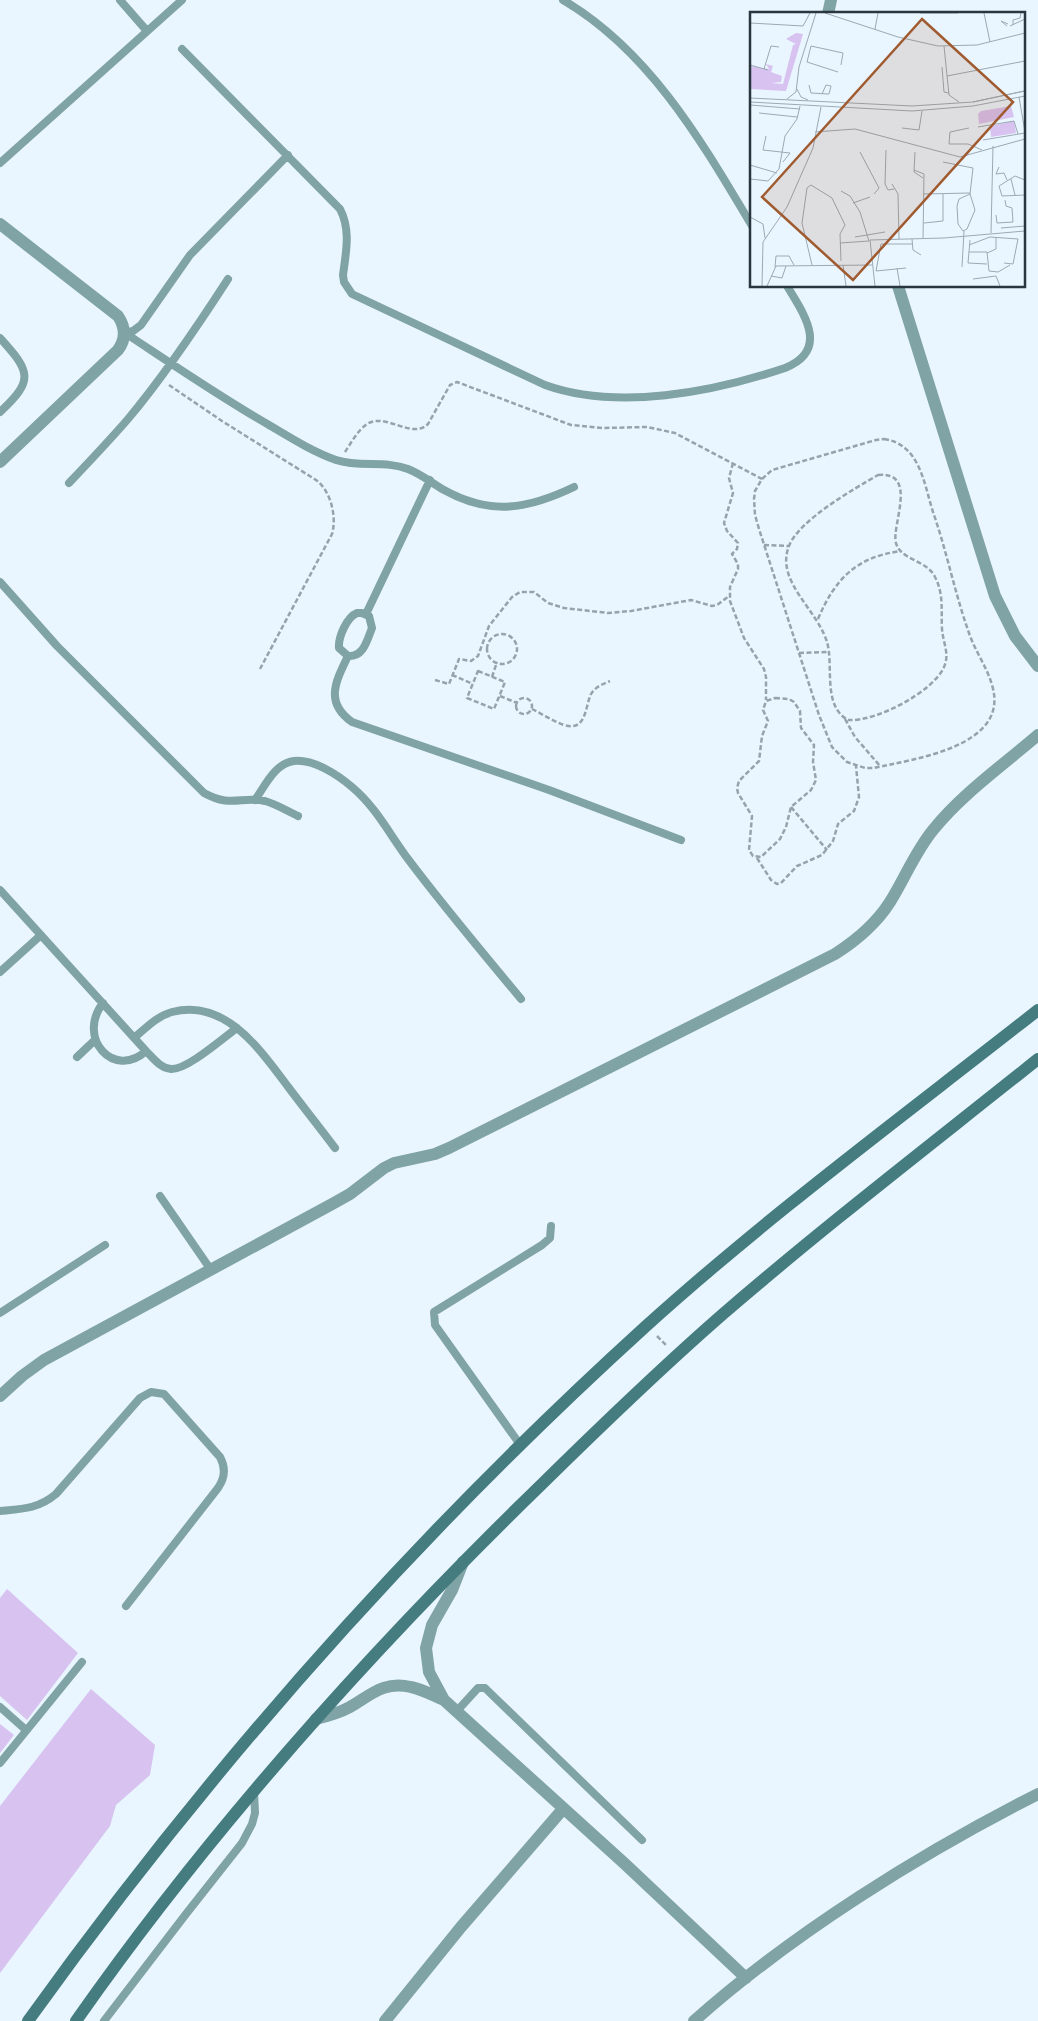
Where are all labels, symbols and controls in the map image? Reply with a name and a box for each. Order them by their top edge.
inset map [750,12,1026,288]

